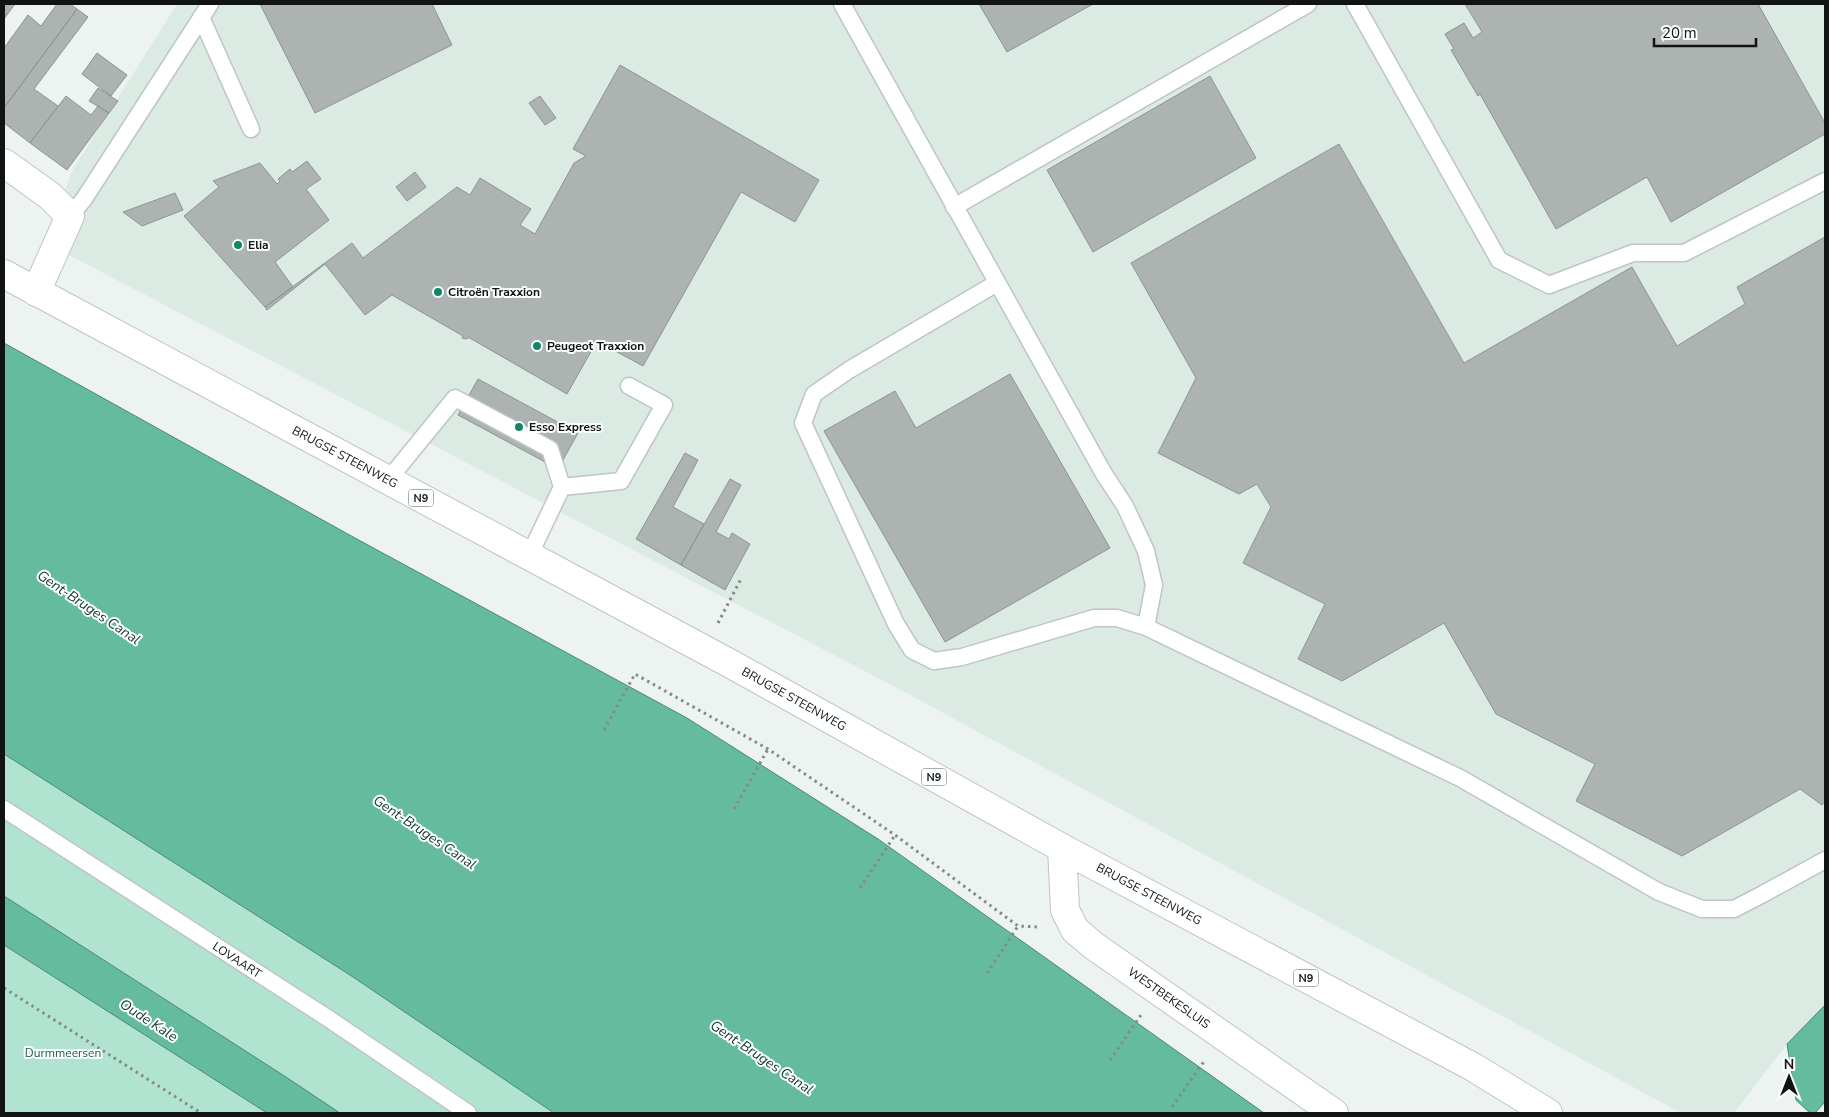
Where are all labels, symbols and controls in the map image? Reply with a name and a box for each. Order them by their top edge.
scale bar [1654,15,1756,47]
text: 20 m [1662,23,1697,43]
place label: Elia [248,237,269,253]
marker: Elia [232,239,244,251]
place label: Citroën Traxxion [448,284,540,300]
marker: Citroën Traxxion [432,286,444,298]
place label: Peugeot Traxxion [547,338,644,354]
marker: Peugeot Traxxion [531,340,543,352]
place label: Esso Express [529,419,602,435]
marker: Esso Express [513,421,525,433]
street label: BRUGSE STEENWEG [289,422,401,492]
road number: N9 [408,489,434,506]
water label: Gent-Bruges Canal [33,566,144,649]
street label: BRUGSE STEENWEG [739,664,849,734]
road number: N9 [922,769,946,786]
water label: Gent-Bruges Canal [369,791,480,874]
street label: BRUGSE STEENWEG [1093,859,1205,929]
street label: LOVAART [209,938,265,982]
street label: WESTBEKESLUIS [1125,964,1213,1032]
road number: N9 [1294,970,1318,986]
water label: Oude Kale [116,995,182,1047]
water label: Gent-Bruges Canal [706,1016,817,1099]
park label: Durmmeersen [25,1045,101,1061]
north arrow [1764,1052,1814,1102]
text: N [1784,1055,1794,1074]

